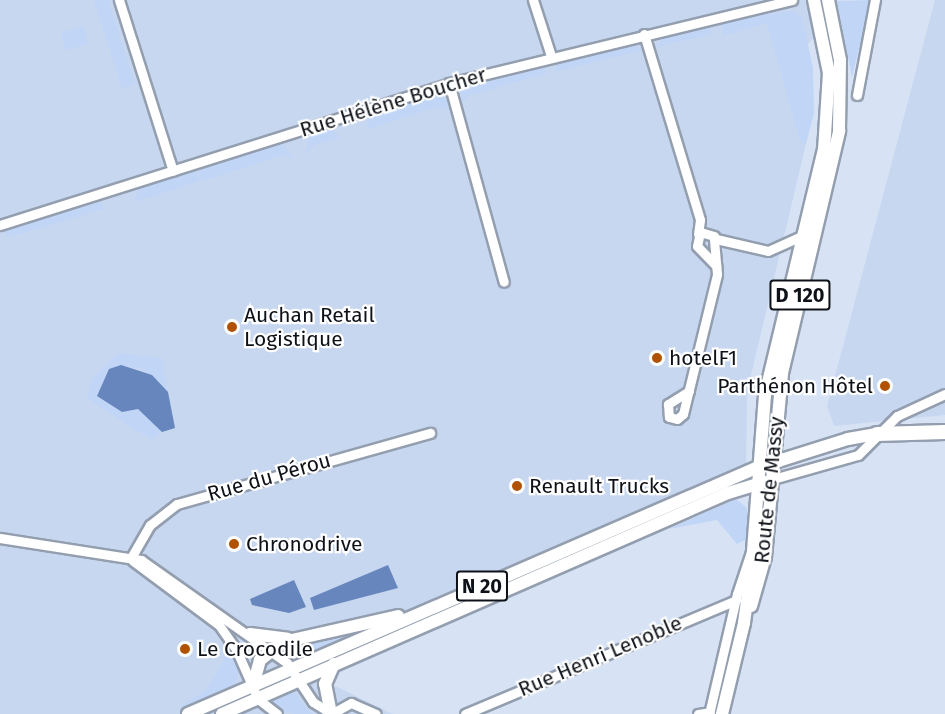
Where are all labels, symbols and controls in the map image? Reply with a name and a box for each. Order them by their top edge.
street label: Rue Hélène Boucher [297,62,489,142]
road number: D 120 [768,278,832,312]
place label: Auchan Retail Logistique [244,302,375,352]
marker: Auchan Retail Logistique [225,320,239,334]
place label: hotelF1 [669,345,737,371]
marker: hotelF1 [650,351,664,365]
place label: Parthénon Hôtel [717,373,873,399]
marker: Parthénon Hôtel [878,379,892,393]
street label: Route de Massy [749,415,789,565]
street label: Rue du Pérou [204,447,334,507]
place label: Renault Trucks [529,473,669,499]
marker: Renault Trucks [510,479,524,493]
place label: Chronodrive [246,531,362,557]
marker: Chronodrive [227,537,241,551]
road number: N 20 [455,569,509,603]
street label: Rue Henri Lenoble [514,610,686,702]
place label: Le Crocodile [197,636,313,662]
marker: Le Crocodile [178,642,192,656]

